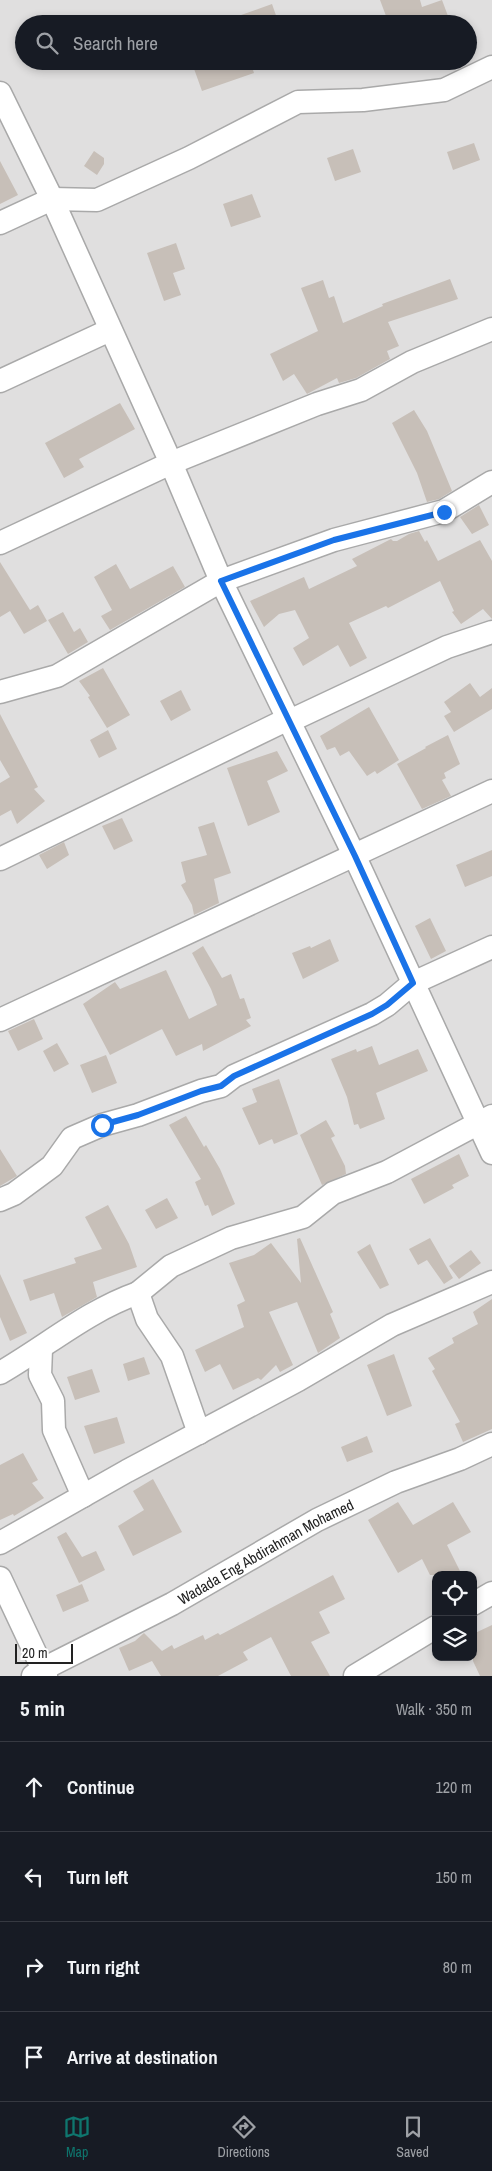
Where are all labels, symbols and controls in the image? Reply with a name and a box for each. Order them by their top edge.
search box [15,15,477,70]
icon: search [33,29,61,57]
text: Search here [73,30,158,56]
route end [433,501,456,524]
route start [91,1114,114,1137]
street label: Wadada Eng Abdirahman Mohamed [174,1494,357,1609]
map controls [432,1571,477,1661]
button: locate [432,1571,477,1616]
button: layers [432,1616,477,1661]
scale bar [15,1641,72,1664]
text: 20 m [22,1644,48,1662]
text: 5 min [20,1694,65,1723]
text: Walk · 350 m [396,1698,472,1720]
icon: ahead [20,1773,48,1801]
text: Continue [67,1774,135,1800]
text: 120 m [436,1776,472,1798]
icon: left [20,1863,48,1891]
text: Turn left [67,1864,128,1890]
text: 150 m [436,1866,472,1888]
icon: right [20,1953,48,1981]
text: Turn right [67,1954,139,1980]
text: 80 m [443,1956,472,1978]
icon: arrive [20,2043,48,2071]
text: Arrive at destination [67,2044,218,2070]
tab: Map [63,2113,91,2161]
tab: Directions [218,2113,270,2161]
tab: Saved [396,2113,429,2161]

